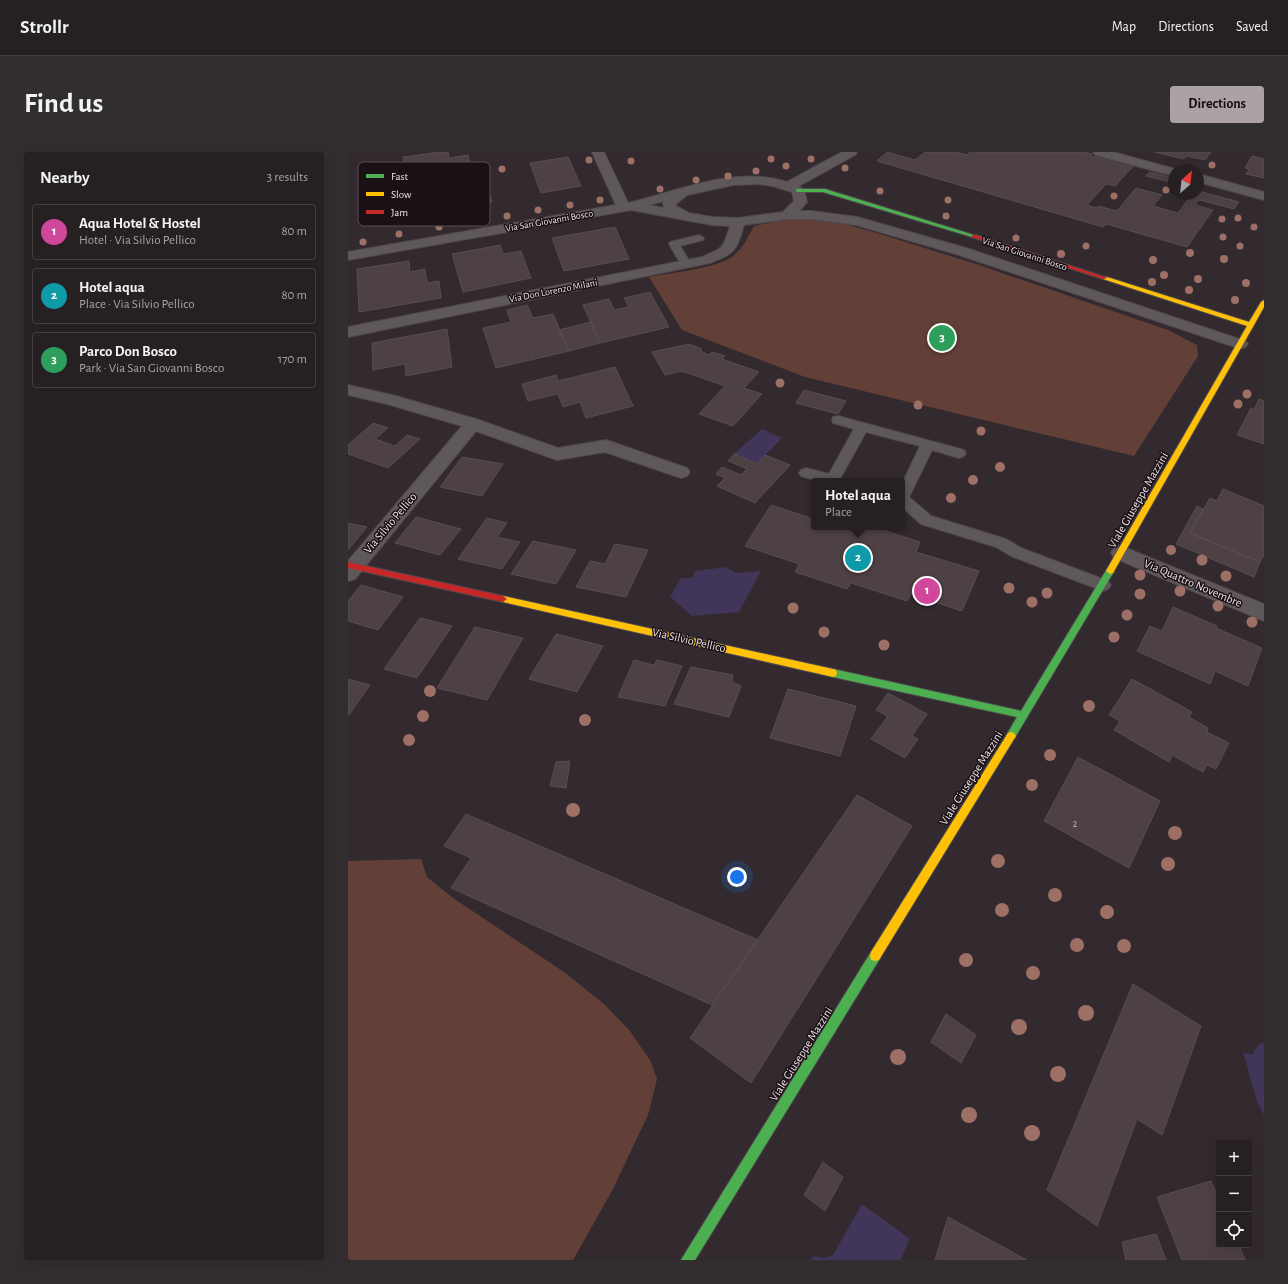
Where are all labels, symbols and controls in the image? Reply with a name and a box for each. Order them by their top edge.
text: Strollr [20,18,69,37]
text: Map [1112,20,1136,34]
text: Directions [1158,20,1214,34]
text: Saved [1236,20,1268,34]
button: Directions [1170,86,1264,123]
text: Find us [24,90,103,118]
legend [358,162,490,226]
north arrow [1168,164,1204,200]
text: Nearby [40,169,90,186]
text: 3 results [267,171,308,184]
text: Fast [391,171,409,182]
text: Slow [391,189,412,200]
text: Jam [391,207,408,218]
street label: Via San Giovanni Bosco [505,208,594,234]
text: Aqua Hotel & Hostel [79,216,201,231]
text: 1 [52,225,56,238]
text: 80 m [281,225,307,238]
text: Hotel · Via Silvio Pellico [79,234,196,247]
street label: Via San Giovanni Bosco [981,235,1069,272]
street label: Via Don Lorenzo Milani [508,278,598,304]
text: Hotel aqua [79,280,145,295]
text: 2 [51,289,57,302]
text: 80 m [281,289,307,302]
text: Place · Via Silvio Pellico [79,298,195,311]
pin: 3 [929,323,955,353]
text: Parco Don Bosco [79,344,177,359]
text: 3 [51,353,57,366]
text: 170 m [278,353,307,366]
text: Park · Via San Giovanni Bosco [79,362,224,375]
street label: Viale Giuseppe Mazzini [1106,450,1170,550]
popup [811,478,905,530]
text: Hotel aqua [825,488,891,503]
street label: Via Silvio Pellico [361,490,419,556]
text: Place [825,506,852,519]
pin: 2 [845,543,871,573]
street label: Via Quattro Novembre [1142,557,1244,610]
pin: 1 [914,576,940,606]
street label: Via Silvio Pellico [651,626,727,654]
street label: Viale Giuseppe Mazzini [937,729,1005,827]
house number: 2 [1073,819,1078,829]
your location [727,867,747,887]
street label: Viale Giuseppe Mazzini [767,1005,835,1103]
map controls [1216,1140,1252,1248]
button: + [1216,1140,1252,1176]
button: − [1216,1176,1252,1212]
button: locate [1216,1212,1252,1248]

